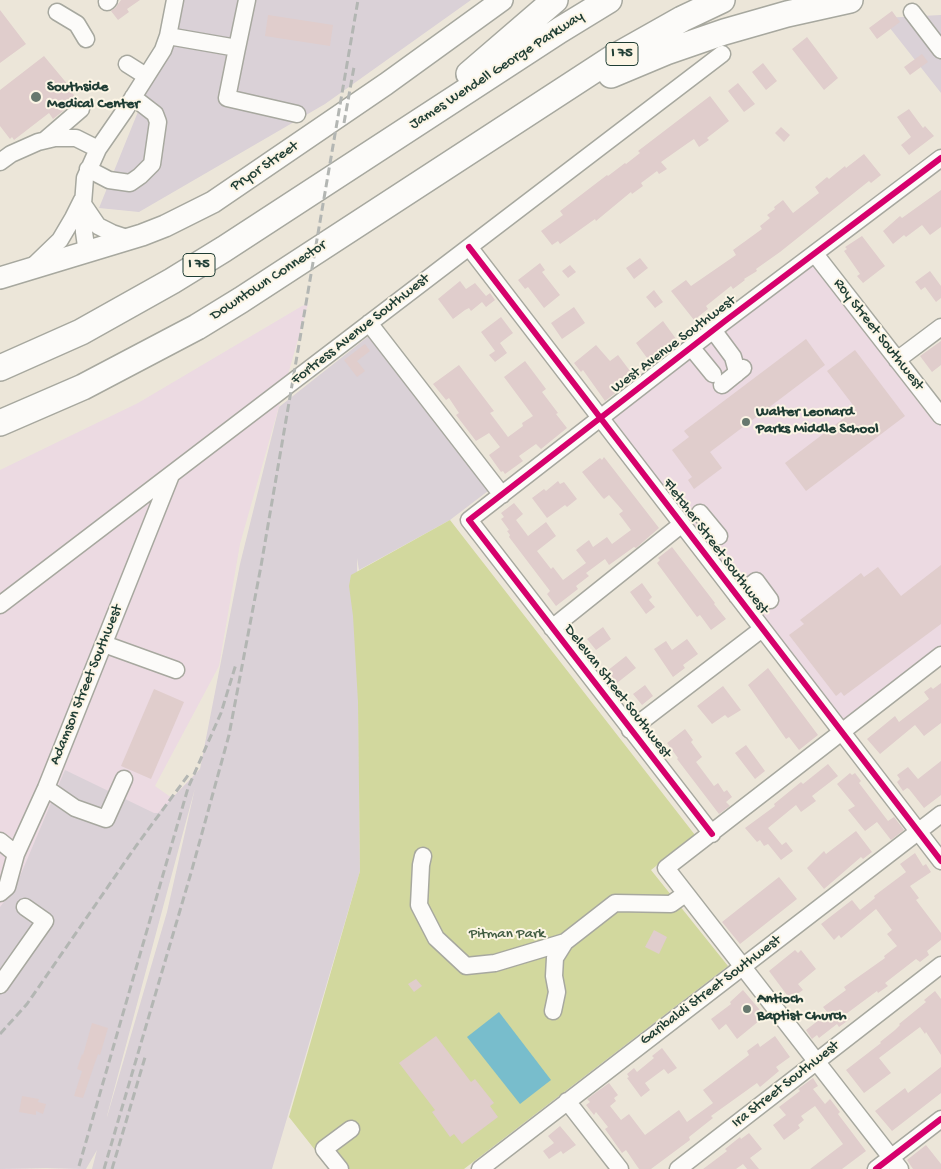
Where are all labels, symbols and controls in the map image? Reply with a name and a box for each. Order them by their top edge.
street label: James Wendell George Parkway [407,8,587,134]
road number: I 75 [606,42,638,66]
place label: Southside Medical Center [47,79,140,114]
marker: Southside Medical Center [29,90,43,104]
street label: Pryor Street [228,138,302,196]
street label: Downtown Connector [208,237,330,325]
road number: I 75 [183,254,215,276]
street label: Fortress Avenue Southwest [288,271,434,389]
street label: Roy Street Southwest [829,275,927,395]
street label: West Avenue Southwest [608,292,740,398]
place label: Walter Leonard Parks Middle School [756,404,878,439]
marker: Walter Leonard Parks Middle School [740,416,752,428]
street label: Fletcher Street Southwest [658,476,772,618]
street label: Adamson Street Southwest [47,602,127,768]
street label: Delevan Street Southwest [559,622,675,762]
park label: Pitman Park [469,926,545,944]
street label: Garibaldi Street Southwest [637,932,785,1050]
place label: Antioch Baptist Church [757,991,847,1026]
marker: Antioch Baptist Church [741,1003,753,1015]
street label: Ira Street Southwest [729,1037,843,1133]

